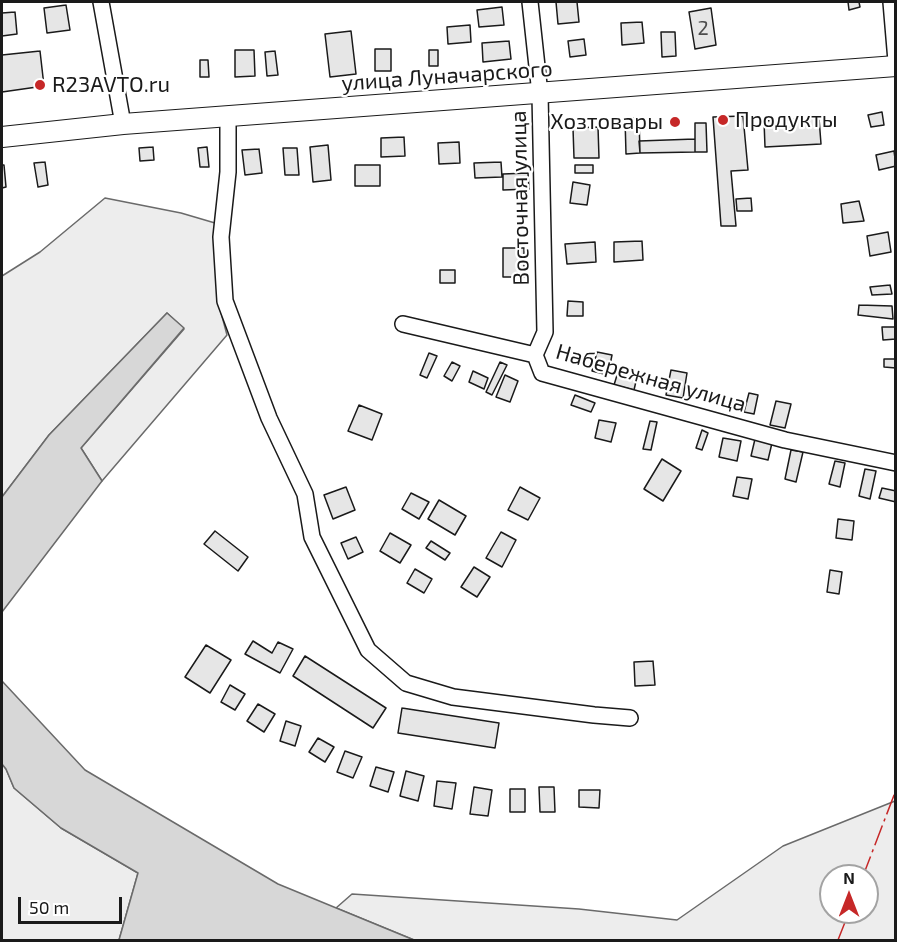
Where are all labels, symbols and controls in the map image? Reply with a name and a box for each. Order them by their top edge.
house number: 2 [697,16,709,40]
street label: улица Луначарского [341,55,553,97]
place label: R23AVTO.ru [52,72,170,98]
marker: R23AVTO.ru [33,78,47,92]
place label: Продукты [735,107,838,133]
place label: Хозтовары [550,109,663,135]
street label: Восточная улица [505,110,535,286]
marker: Продукты [716,113,730,127]
marker: Хозтовары [668,115,682,129]
street label: Набережная улица [553,338,749,418]
north arrow [819,864,879,924]
text: N [843,868,855,887]
scale bar [21,885,124,923]
text: 50 m [29,896,69,918]

